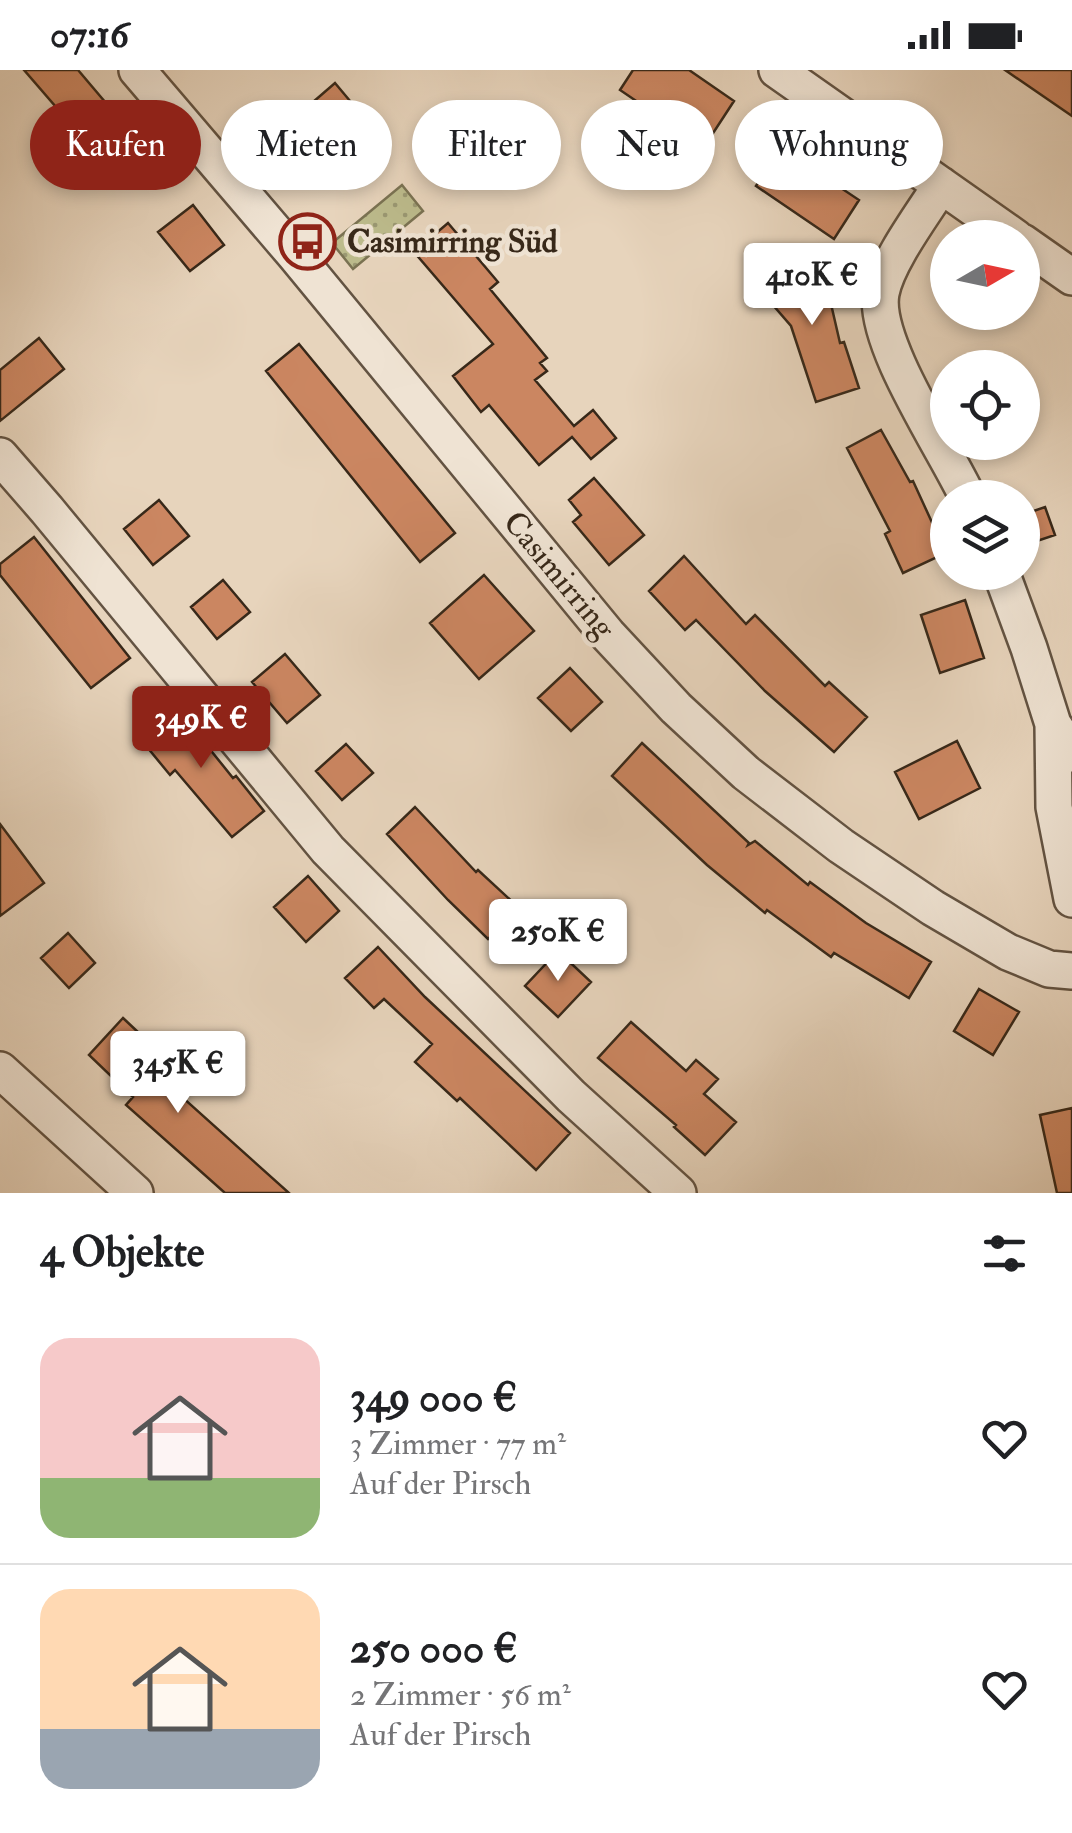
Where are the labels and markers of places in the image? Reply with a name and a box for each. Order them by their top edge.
bus stop icon: Casimirring Süd [278,212,338,272]
place label: Casimirring Süd [347,222,558,262]
pin: 410K € [731,243,893,328]
pin: 349K € [120,686,282,771]
pin: 250K € [477,899,639,984]
pin: 345K € [97,1031,259,1116]

